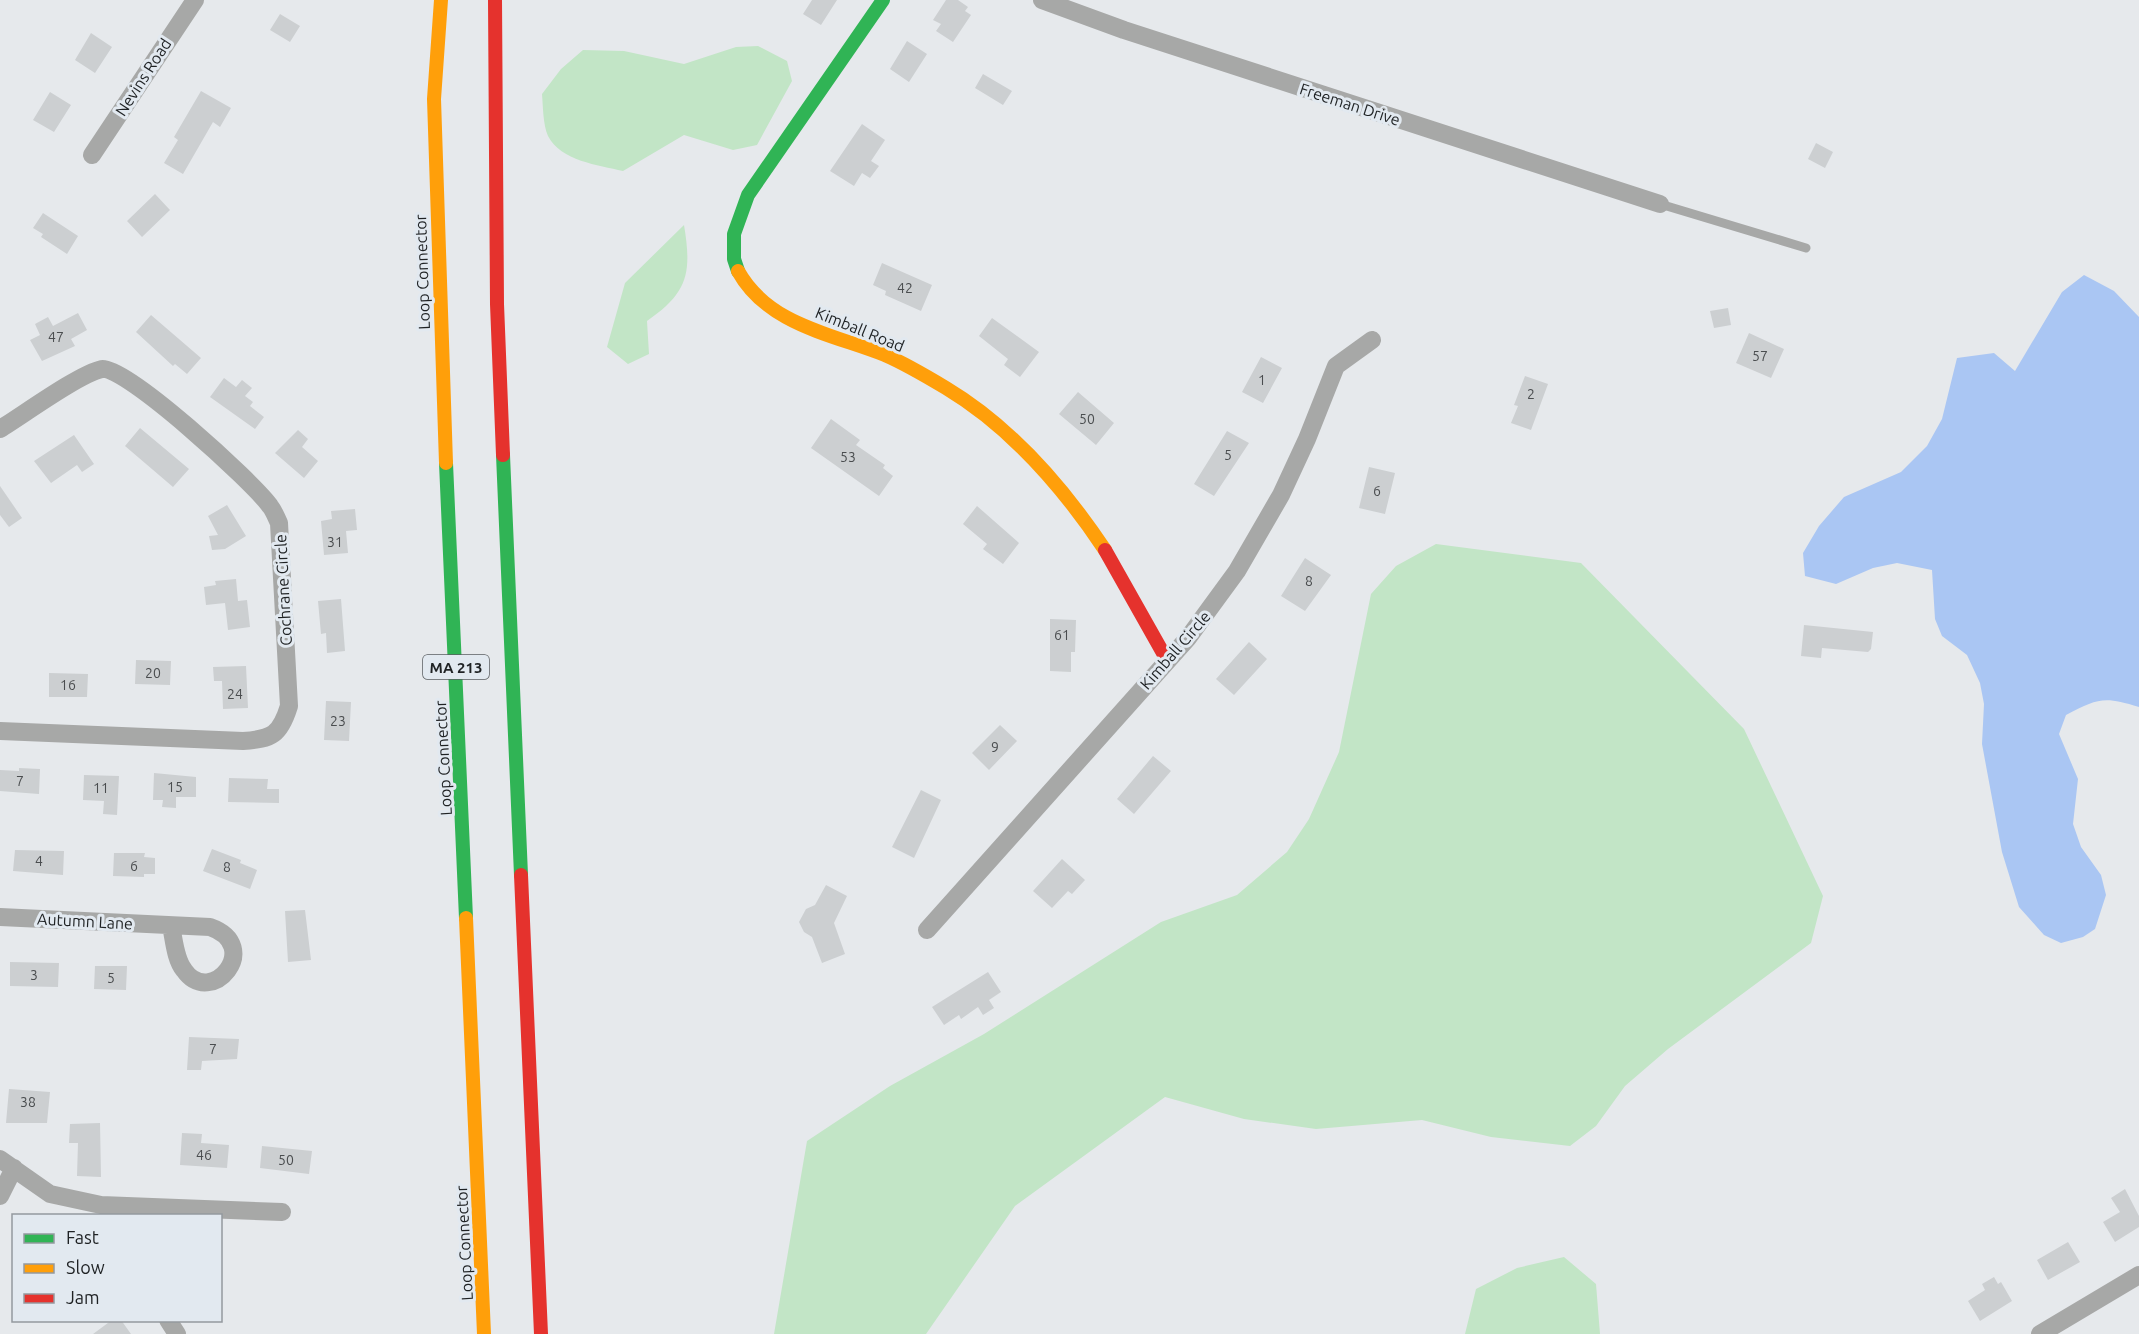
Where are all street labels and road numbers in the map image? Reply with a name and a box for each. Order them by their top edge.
street label: Nevins Road [111,35,175,119]
street label: Freeman Drive [1298,79,1402,129]
street label: Loop Connector [411,214,433,330]
street label: Kimball Road [813,303,907,355]
street label: Cochrane Circle [271,534,295,646]
street label: Kimball Circle [1136,607,1214,693]
road number: MA 213 [423,655,489,679]
street label: Loop Connector [431,700,455,816]
street label: Autumn Lane [37,910,133,932]
street label: Loop Connector [452,1185,476,1301]

